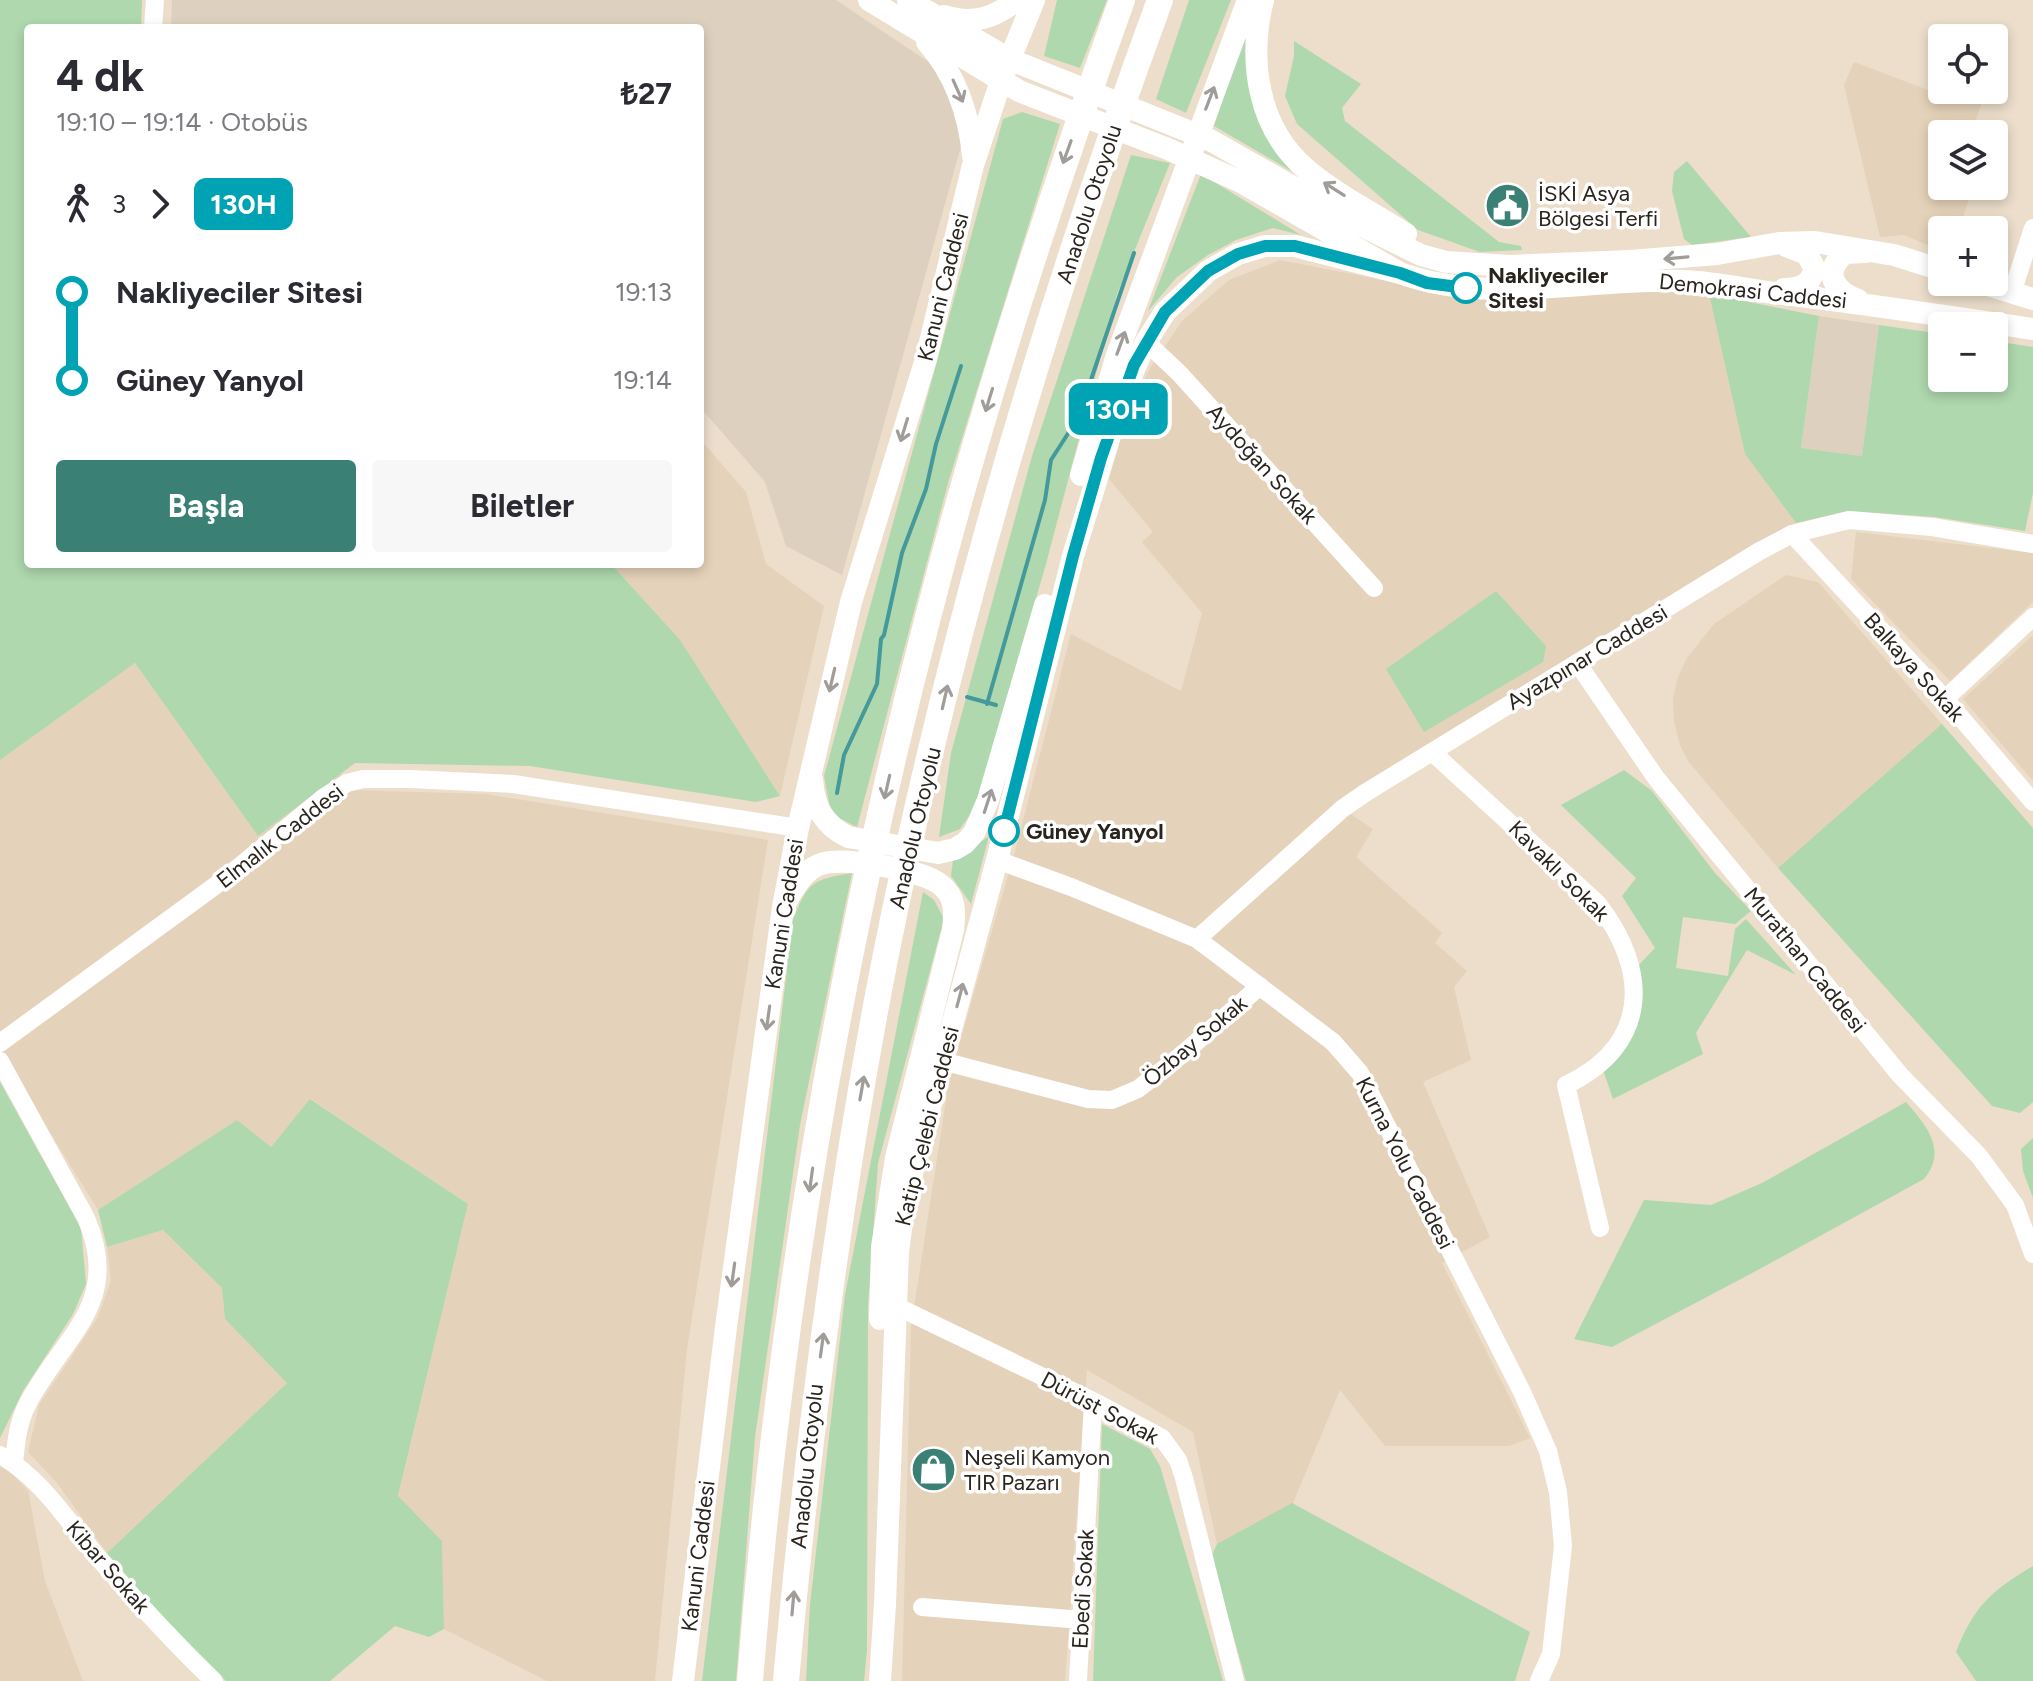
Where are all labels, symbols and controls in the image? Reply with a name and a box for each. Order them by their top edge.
map controls [1928,24,2008,392]
button: locate [1928,24,2008,104]
text: 4 dk [56,49,144,102]
text: ₺27 [621,75,672,112]
one-way arrow [951,79,966,103]
one-way arrow [1204,86,1218,111]
text: 19:10 – 19:14 · Otobüs [56,106,308,138]
button: layers [1928,120,2008,200]
street label: Anadolu Otoyolu [1051,121,1127,287]
one-way arrow [1059,139,1073,164]
place label: İSKİ Asya Bölgesi Terfi [1538,180,1658,232]
one-way arrow [1323,181,1346,197]
icon: walk [56,182,100,226]
icon: forward [138,182,182,226]
public building icon: İSKİ Asya Bölgesi Terfi [1483,182,1531,230]
text: 130H [210,187,277,221]
text: 3 [112,188,126,220]
street label: Kanuni Caddesi [912,210,974,364]
button: + [1928,216,2008,296]
one-way arrow [1663,250,1690,265]
place label: Nakliyeciler Sitesi [1488,262,1609,314]
street label: Demokrasi Caddesi [1658,268,1848,314]
marker: Nakliyeciler Sitesi [1451,273,1481,303]
text: Nakliyeciler Sitesi [116,274,363,311]
text: 19:13 [615,276,672,308]
button: − [1928,312,2008,392]
one-way arrow [1115,331,1129,355]
text: Güney Yanyol [116,362,304,399]
text: 19:14 [613,364,672,396]
line badge: 130H [1062,383,1174,435]
one-way arrow [981,387,996,413]
text: 130H [1085,392,1151,426]
street label: Aydoğan Sokak [1201,398,1323,530]
one-way arrow [896,417,910,442]
button: Başla [56,460,356,552]
button: Biletler [372,460,672,552]
street label: Ayazpınar Caddesi [1502,598,1672,716]
street label: Balkaya Sokak [1858,607,1970,727]
one-way arrow [824,666,839,692]
one-way arrow [938,685,953,710]
street label: Anadolu Otoyolu [883,744,947,912]
one-way arrow [879,774,894,799]
street label: Elmalık Caddesi [211,778,349,894]
one-way arrow [981,789,996,814]
street label: Kavaklı Sokak [1503,815,1615,927]
marker: Güney Yanyol [989,816,1019,846]
place label: Güney Yanyol [1026,818,1164,845]
street label: Kanuni Caddesi [759,837,809,991]
street label: Murathan Caddesi [1738,882,1872,1038]
one-way arrow [954,983,969,1009]
street label: Özbay Sokak [1138,989,1253,1092]
one-way arrow [760,1004,775,1030]
street label: Katip Çelebi Caddesi [889,1023,965,1229]
street label: Kurna Yolu Caddesi [1350,1072,1460,1254]
one-way arrow [856,1076,871,1101]
one-way arrow [803,1167,818,1192]
one-way arrow [725,1262,740,1287]
one-way arrow [815,1333,830,1358]
street label: Dürüst Sokak [1036,1366,1164,1451]
street label: Anadolu Otoyolu [785,1382,829,1550]
place label: Neşeli Kamyon TIR Pazarı [964,1444,1110,1496]
shop icon: Neşeli Kamyon TIR Pazarı [909,1446,957,1494]
street label: Kanuni Caddesi [675,1479,721,1633]
street label: Kibar Sokak [60,1515,156,1619]
street label: Ebedi Sokak [1066,1528,1100,1650]
one-way arrow [786,1590,801,1617]

